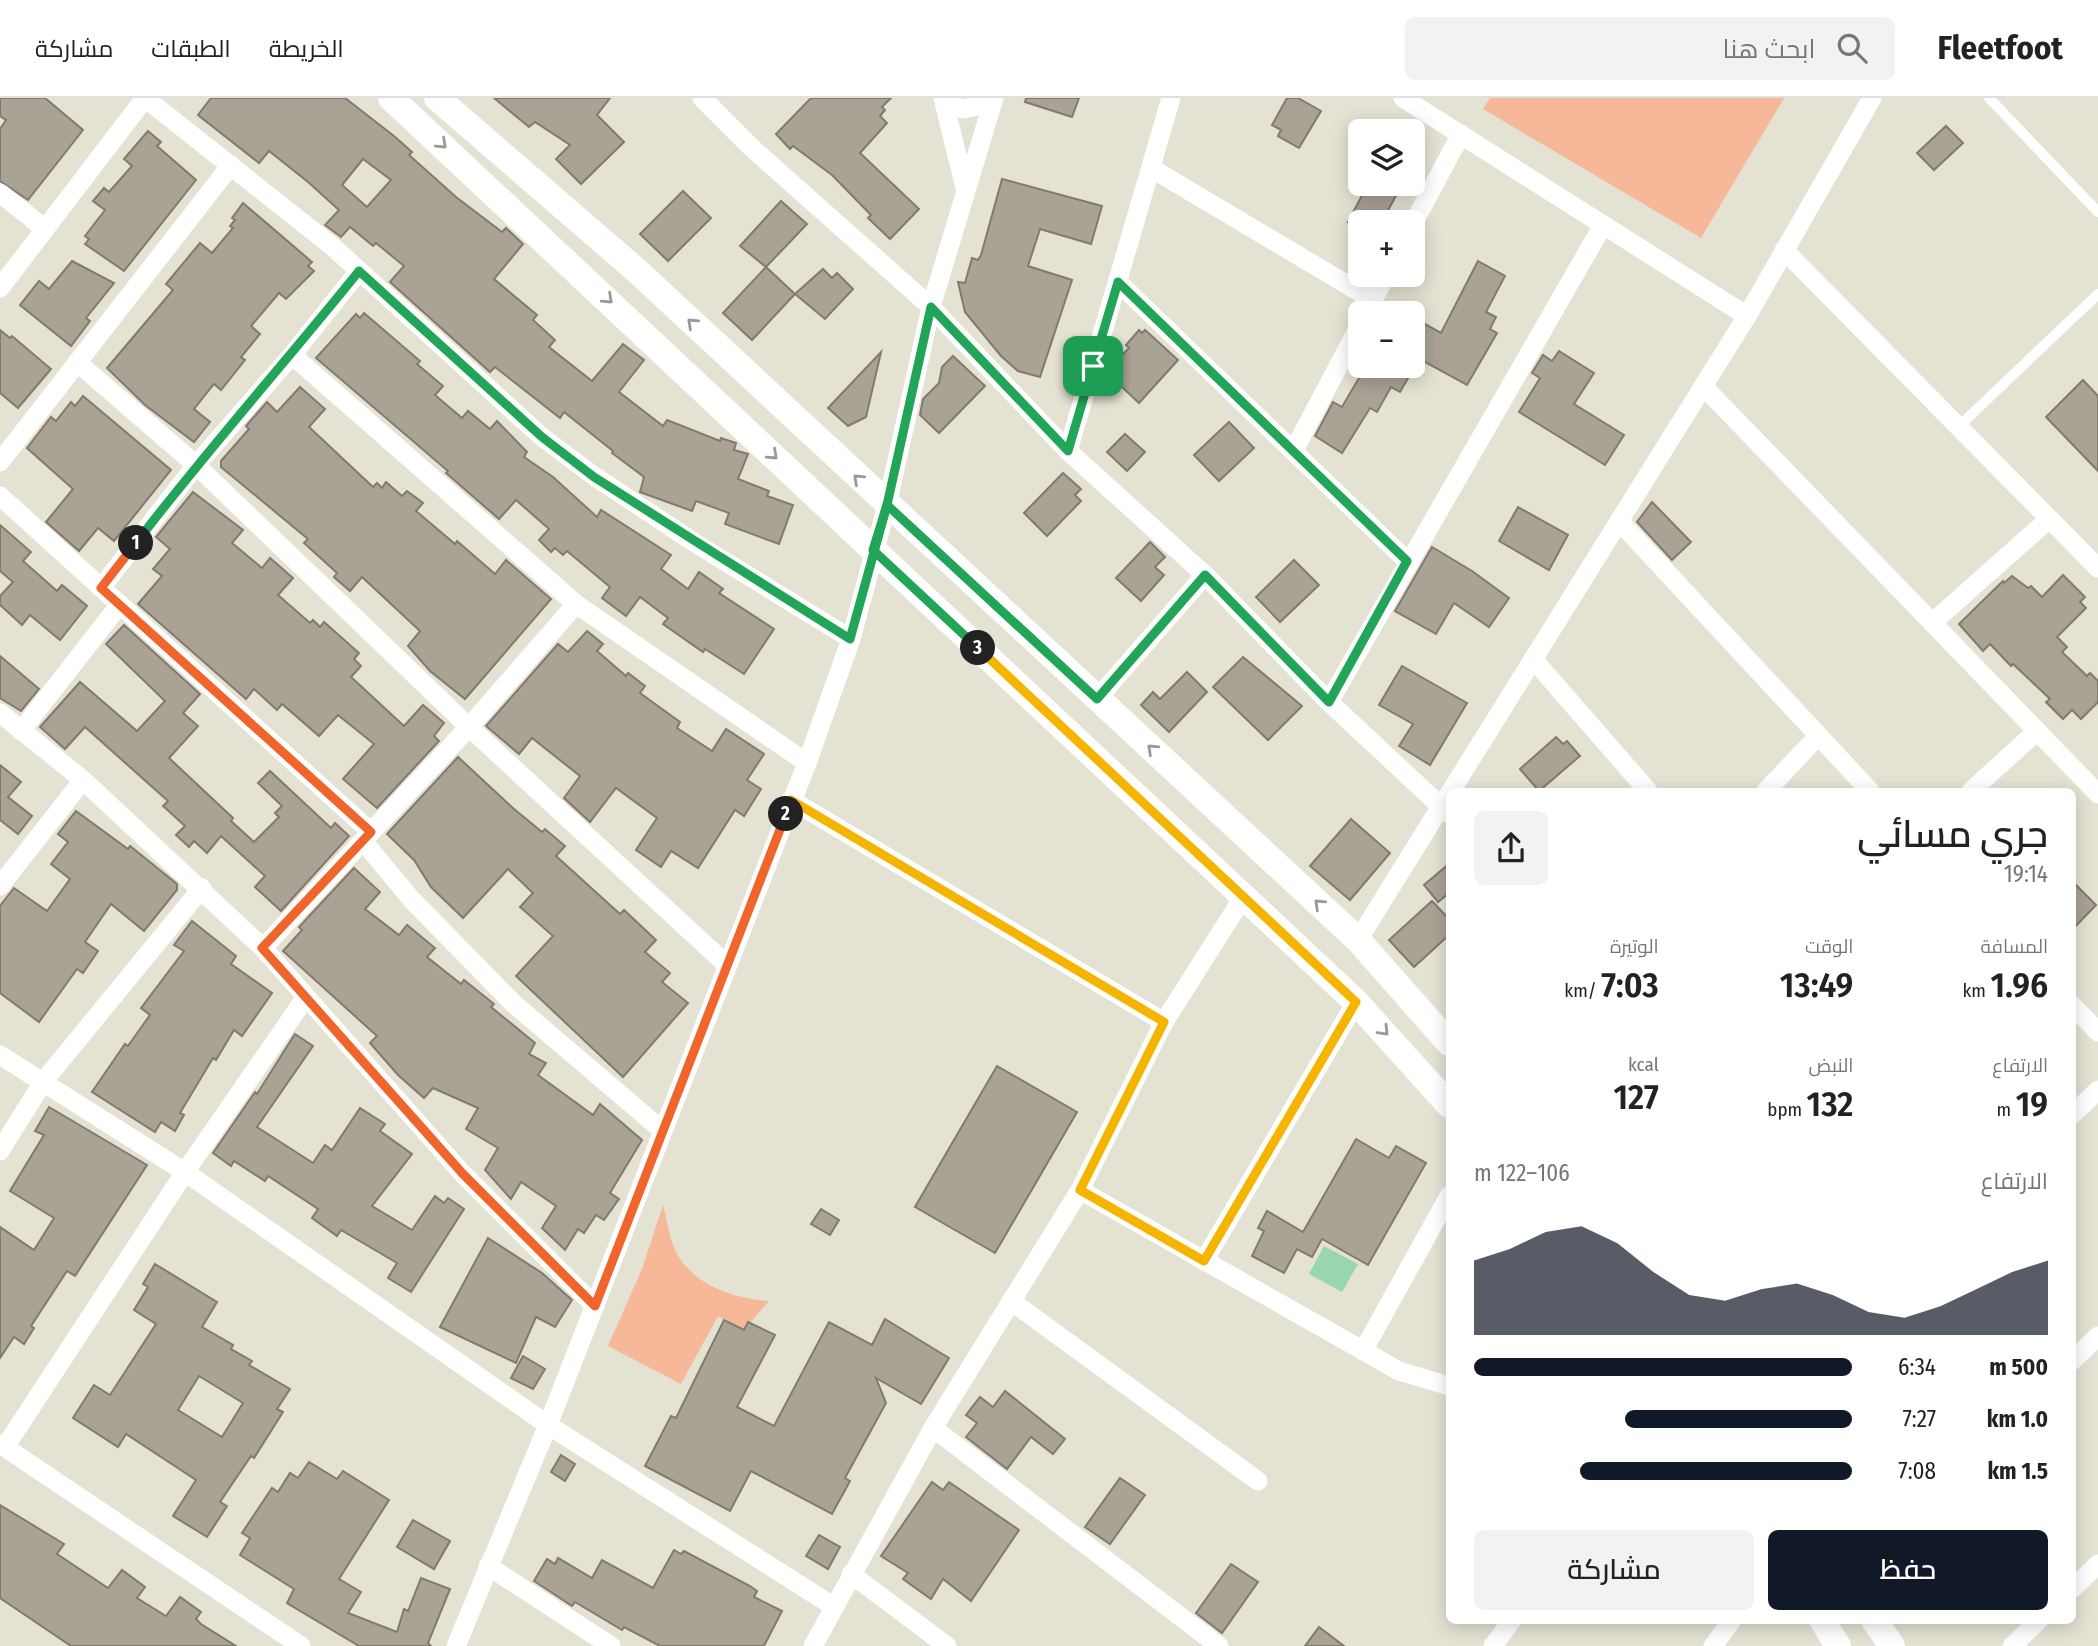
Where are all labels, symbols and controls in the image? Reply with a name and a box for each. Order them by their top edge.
search box [1405,17,1895,80]
text: Fleetfoot [1937,28,2063,68]
icon: search [1833,29,1871,67]
text: ابحث هنا [1722,34,1815,65]
text: مشاركة [35,35,113,63]
text: الطبقات [151,35,231,63]
text: الخريطة [269,35,344,63]
map controls [1348,119,1425,378]
button: layers [1348,119,1425,196]
one-way arrow [434,135,447,148]
button: + [1348,210,1425,287]
one-way arrow [600,291,613,303]
button: − [1348,301,1425,378]
one-way arrow [688,319,701,332]
pin [1063,336,1123,396]
icon: arrive [1074,347,1112,385]
one-way arrow [765,447,778,460]
one-way arrow [854,474,867,487]
pin: 1 [118,526,154,560]
text: 1 [131,531,140,554]
pin: 3 [960,630,996,666]
text: 3 [973,636,982,659]
one-way arrow [1147,745,1160,758]
pin: 2 [768,796,804,832]
text: 2 [781,802,790,825]
button: share [1474,811,1548,885]
text: جري مسائي [1857,811,2048,857]
text: 19:14 [2004,860,2048,888]
one-way arrow [1314,899,1327,912]
text: الوتيرة [1610,935,1659,958]
text: الوقت [1805,935,1853,958]
text: المسافة [1980,935,2048,958]
text: 7:03 [1601,964,1659,1006]
text: 13:49 [1780,964,1853,1006]
text: 1.96 [1990,964,2048,1006]
text: /km [1564,979,1601,1002]
text: km [1963,979,1990,1002]
one-way arrow [1376,1023,1389,1036]
text: kcal [1628,1053,1659,1076]
text: النبض [1809,1054,1853,1077]
text: الارتفاع [1992,1054,2048,1077]
text: 127 [1614,1076,1659,1118]
text: 132 [1807,1083,1853,1125]
text: 19 [2016,1083,2048,1125]
text: bpm [1767,1098,1807,1121]
text: m [1997,1098,2016,1121]
text: 106–122 m [1474,1159,1570,1187]
text: الارتفاع [1981,1167,2048,1195]
text: 6:34 [1898,1353,1936,1381]
text: 500 m [1989,1353,2048,1381]
text: 7:27 [1903,1405,1936,1433]
text: 1.0 km [1987,1405,2048,1433]
text: 7:08 [1898,1457,1936,1485]
text: 1.5 km [1987,1457,2048,1485]
button: مشاركة [1474,1530,1754,1610]
button: حفظ [1768,1530,2048,1610]

